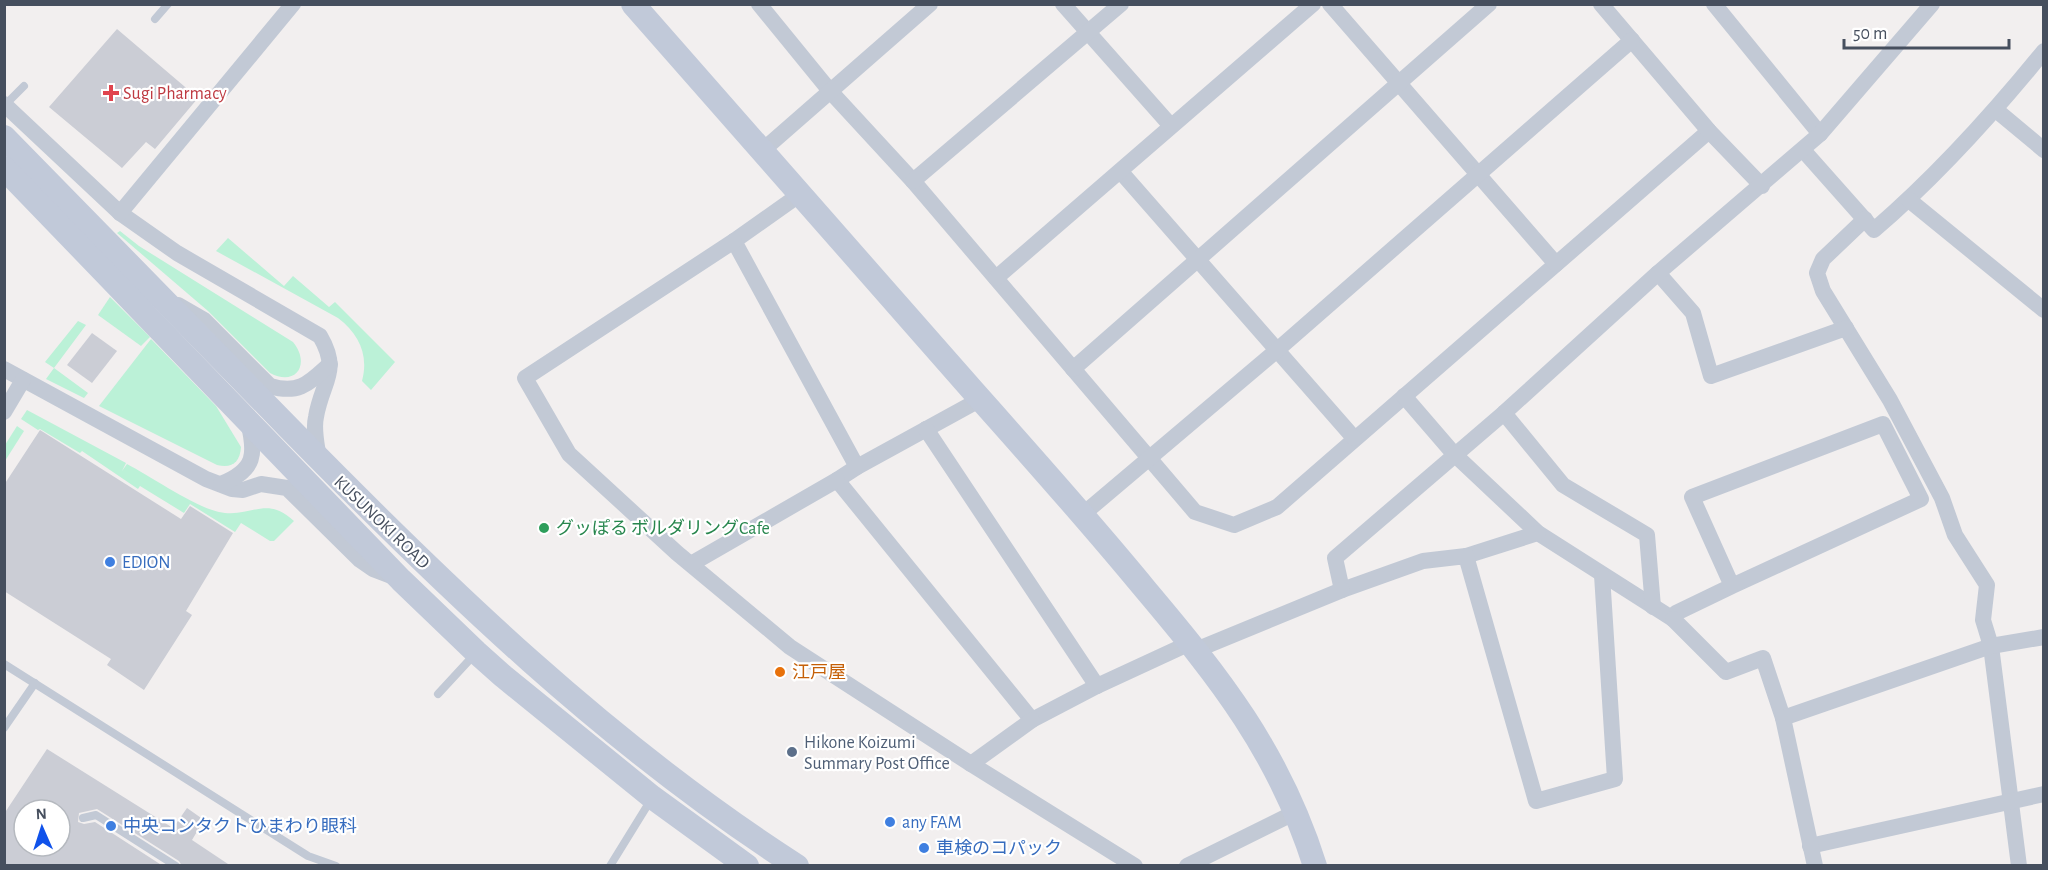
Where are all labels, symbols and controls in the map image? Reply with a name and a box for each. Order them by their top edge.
scale bar [1844,12,2009,50]
text: 50 m [1853,25,1887,43]
place label: Sugi Pharmacy [123,85,227,103]
marker: Sugi Pharmacy [104,86,118,100]
street label: KUSUNOKI ROAD [330,473,433,573]
place label: グッぽる ボルダリングCafe [556,518,770,538]
marker: グッぽる ボルダリングCafe [537,521,551,535]
place label: EDION [122,554,171,572]
marker: EDION [103,555,117,569]
place label: 江戸屋 [792,663,846,682]
marker: 江戸屋 [773,665,787,679]
place label: Hikone Koizumi Summary Post Office [804,734,950,773]
marker: Hikone Koizumi Summary Post Office [785,745,799,759]
north arrow [12,798,72,858]
text: N [35,806,47,822]
place label: any FAM [902,814,962,832]
marker: any FAM [883,815,897,829]
place label: 中央コンタクトひまわり眼科 [123,817,357,836]
marker: 中央コンタクトひまわり眼科 [104,819,118,833]
place label: 車検のコパック [936,839,1062,858]
marker: 車検のコパック [917,841,931,855]

